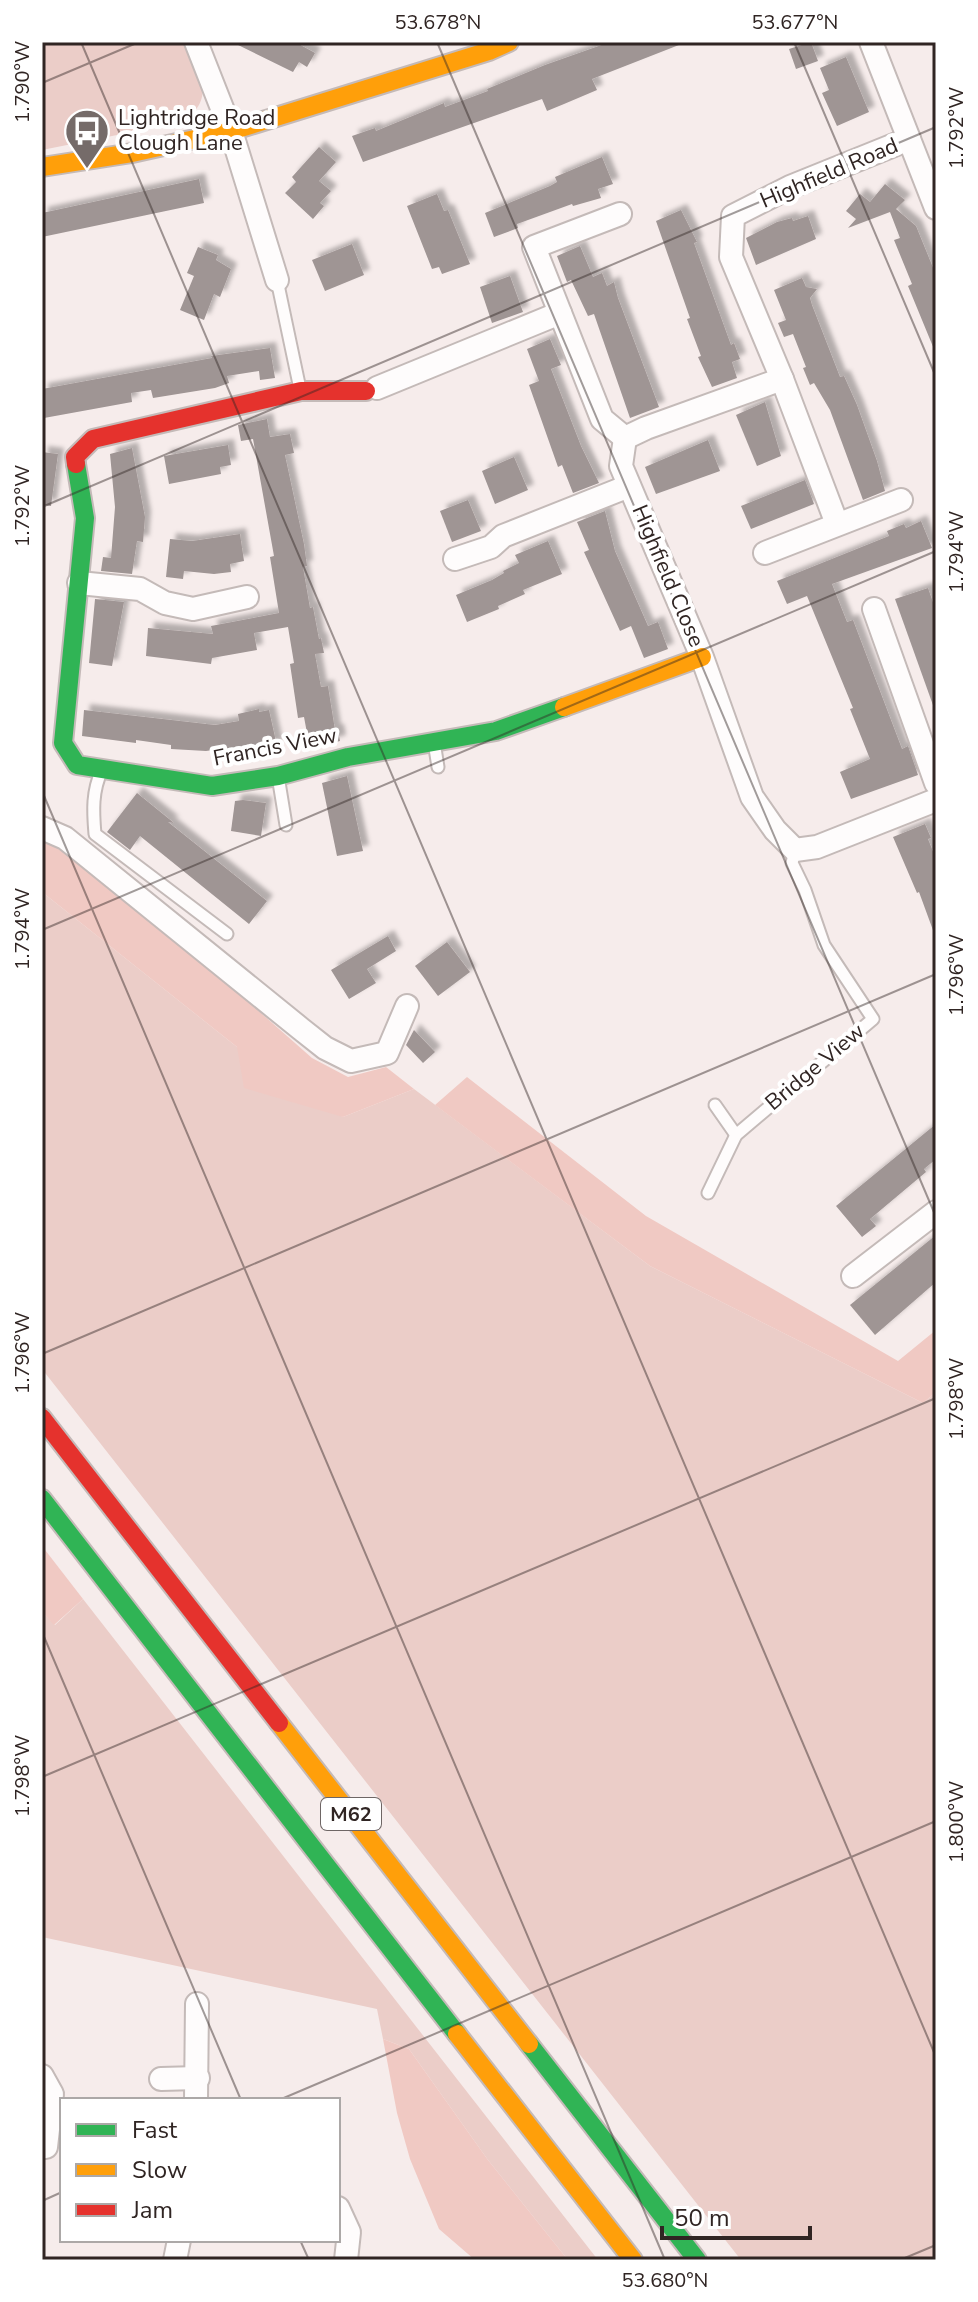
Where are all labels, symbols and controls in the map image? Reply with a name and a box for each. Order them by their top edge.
text: 53.678°N [395,9,481,36]
text: 53.677°N [752,9,838,36]
text: 1.790°W [9,41,36,123]
text: 1.792°W [943,87,970,169]
place label: Lightridge Road Clough Lane [118,103,275,158]
bus stop icon: Lightridge Road Clough Lane [63,107,111,170]
street label: Highfield Road [755,130,903,216]
text: 1.792°W [9,465,36,547]
street label: Highfield Close [625,500,711,652]
text: 1.794°W [943,511,970,593]
street label: Francis View [210,720,340,774]
text: 1.794°W [9,888,36,970]
text: 1.796°W [943,934,970,1016]
street label: Bridge View [759,1017,871,1117]
text: 1.796°W [9,1312,36,1394]
text: 1.798°W [943,1358,970,1440]
text: 1.798°W [9,1735,36,1817]
text: 1.800°W [943,1781,970,1863]
road number: M62 [321,1798,381,1830]
legend [60,2098,340,2242]
text: Fast [132,2114,178,2146]
text: Slow [132,2154,187,2186]
scale bar [662,2190,810,2240]
text: Jam [131,2194,173,2226]
text: 50 m [674,2202,730,2234]
text: 53.680°N [622,2267,708,2294]

